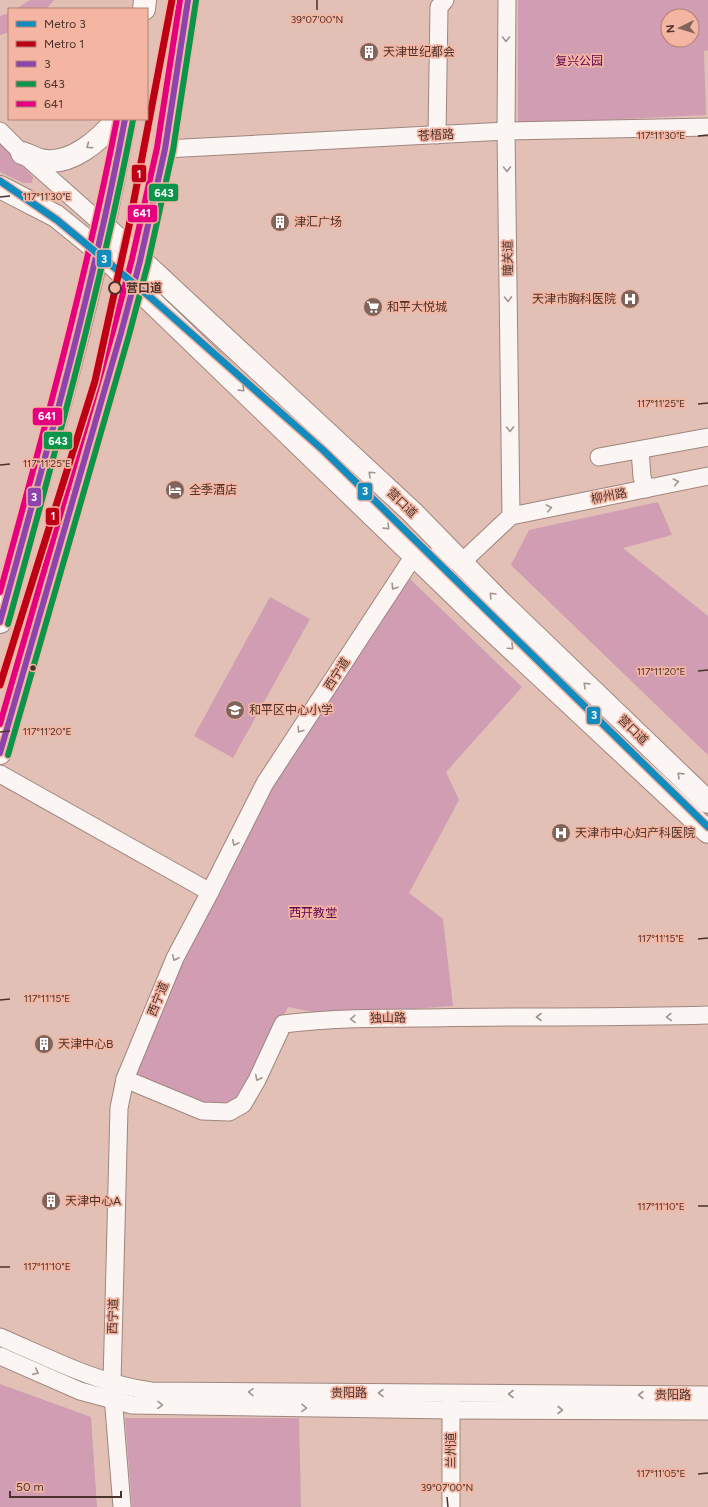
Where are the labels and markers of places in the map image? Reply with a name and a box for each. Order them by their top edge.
building icon: 天津世纪都会 [358,41,380,63]
place label: 天津世纪都会 [383,45,455,59]
building icon: 津汇广场 [269,211,291,233]
place label: 津汇广场 [294,215,342,229]
marker: 营口道 [108,281,122,295]
place label: 营口道 [126,281,162,295]
hospital icon: 天津市胸科医院 [619,288,641,310]
place label: 天津市胸科医院 [532,292,616,306]
supermarket icon: 和平大悦城 [362,296,384,318]
place label: 和平大悦城 [387,300,447,314]
hotel icon: 全季酒店 [164,479,186,501]
place label: 全季酒店 [189,483,237,497]
unlabelled marker [28,663,38,673]
school or university icon: 和平区中心小学 [224,699,246,721]
place label: 和平区中心小学 [249,703,333,717]
hospital icon: 天津市中心妇产科医院 [550,822,572,844]
place label: 天津市中心妇产科医院 [575,826,695,840]
building icon: 天津中心B [33,1033,55,1055]
place label: 天津中心B [58,1037,113,1051]
building icon: 天津中心A [40,1190,62,1212]
place label: 天津中心A [65,1194,121,1208]

